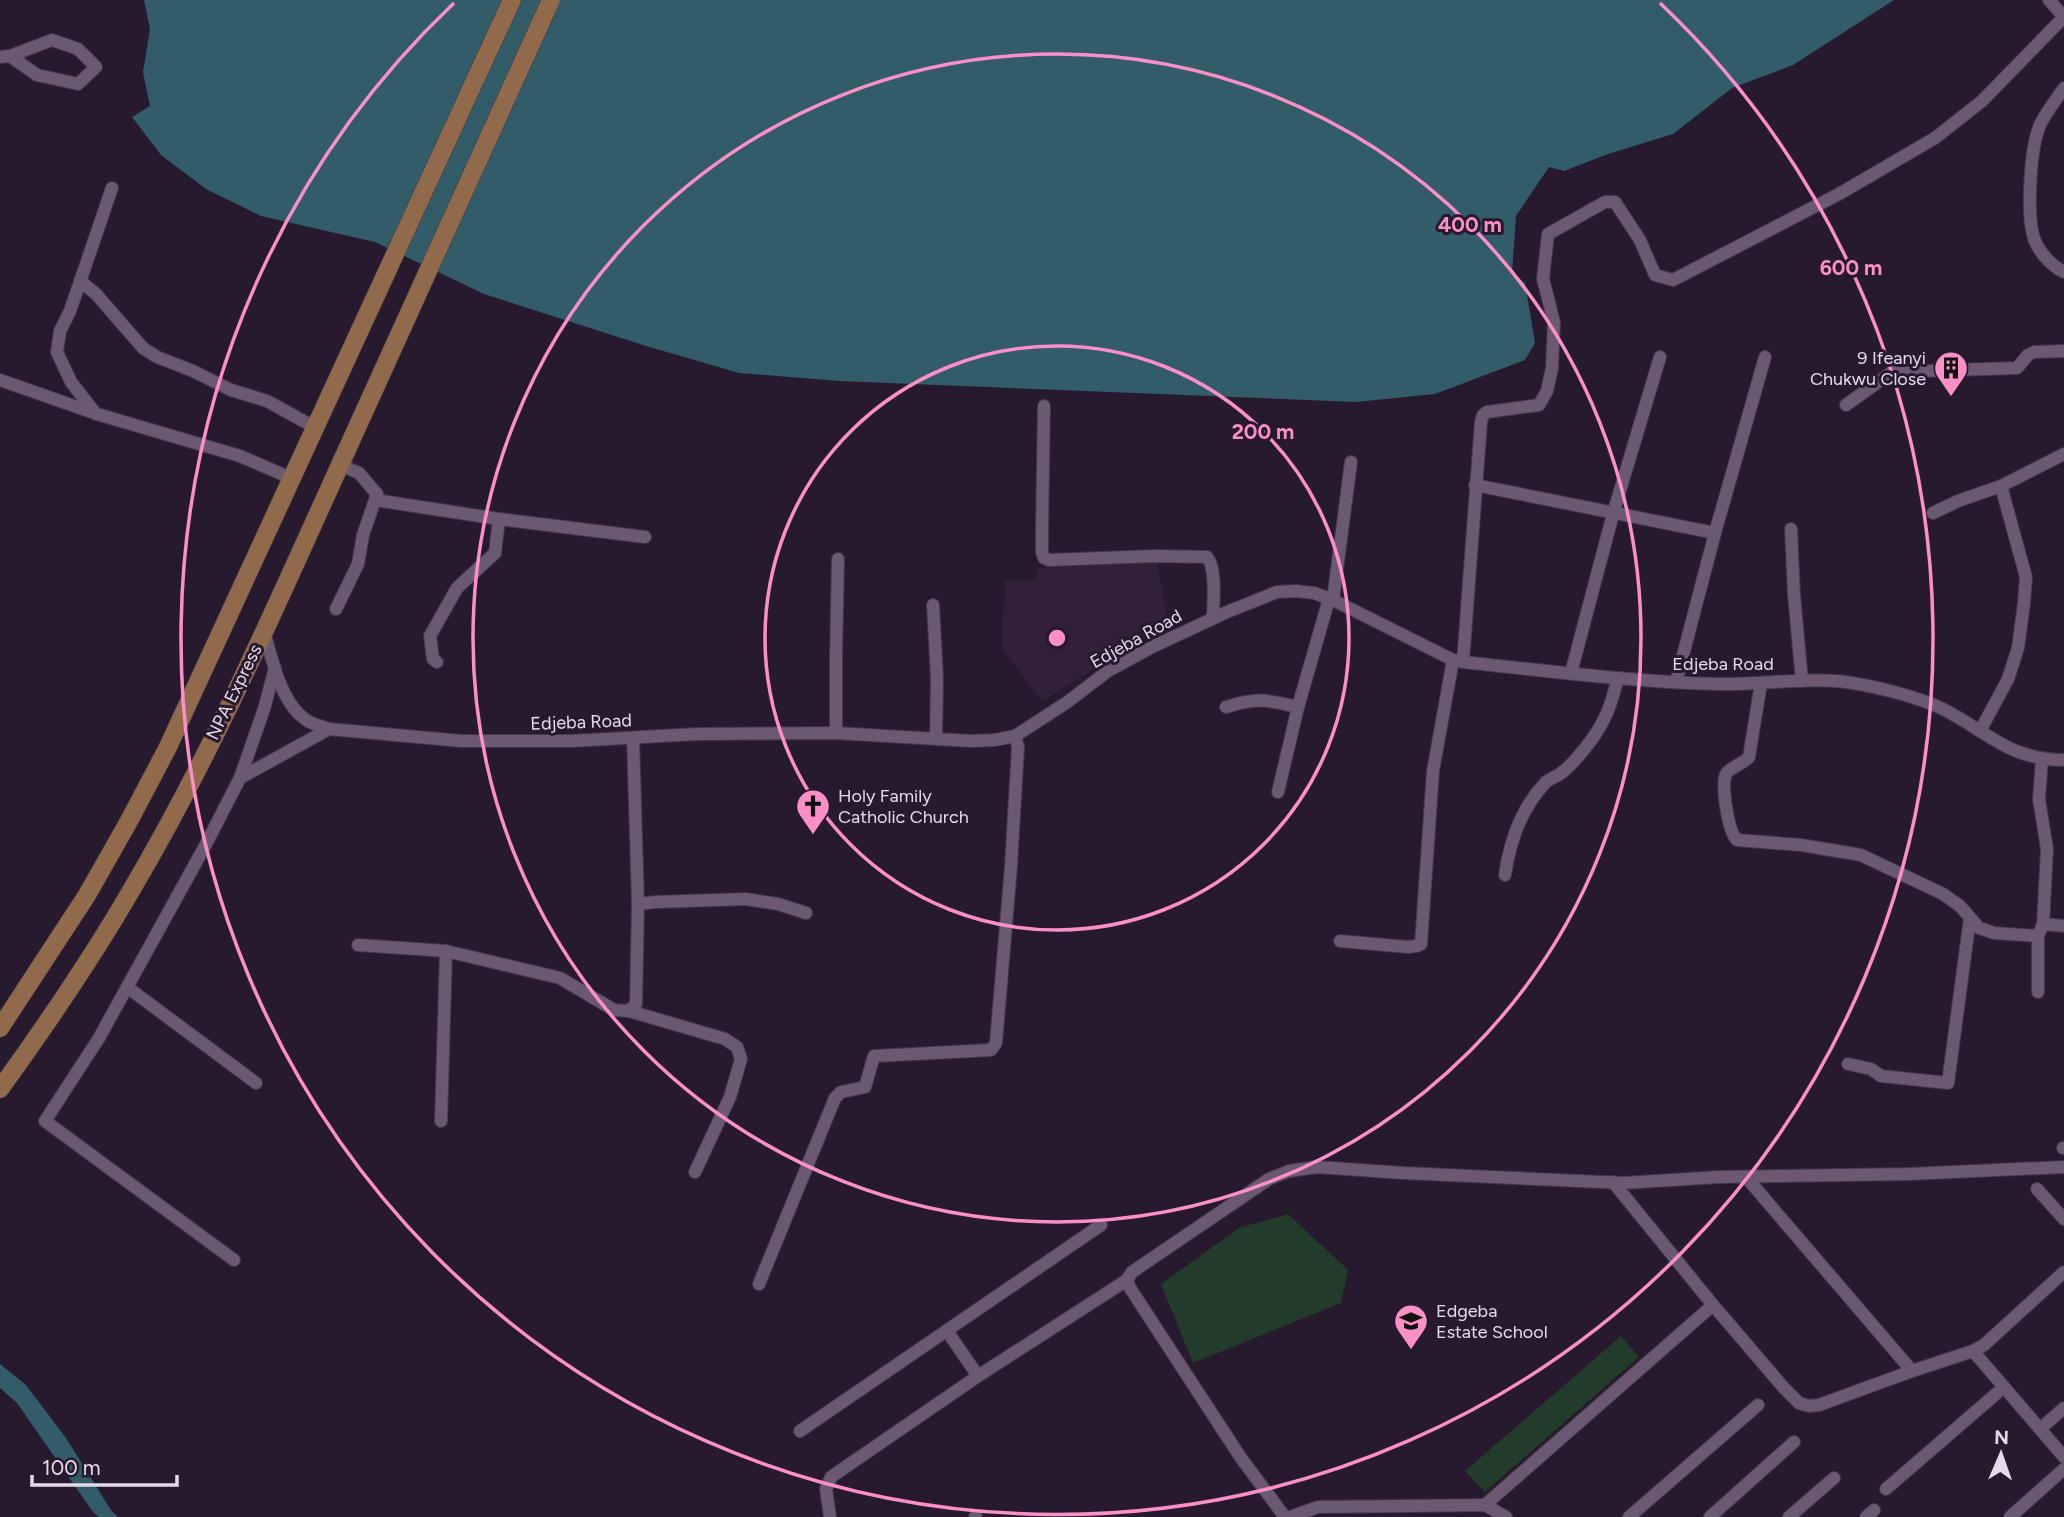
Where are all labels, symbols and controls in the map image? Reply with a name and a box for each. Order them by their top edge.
text: 400 m [1438,212,1502,237]
text: 600 m [1820,255,1882,280]
place label: 9 Ifeanyi Chukwu Close [1810,347,1926,390]
building icon: 9 Ifeanyi Chukwu Close [1932,349,1970,398]
text: 200 m [1232,419,1294,444]
street label: Edjeba Road [1086,605,1186,673]
centre of rings [1045,626,1069,650]
street label: NPA Express [201,641,267,743]
street label: Edjeba Road [1672,653,1774,675]
street label: Edjeba Road [530,709,632,735]
place label: Holy Family Catholic Church [838,785,969,828]
church icon: Holy Family Catholic Church [794,787,832,836]
place label: Edgeba Estate School [1436,1300,1548,1343]
school or university icon: Edgeba Estate School [1392,1302,1430,1351]
north arrow [1966,1419,2036,1489]
text: N [1994,1426,2009,1449]
scale bar [32,1444,177,1488]
text: 100 m [42,1455,101,1480]

